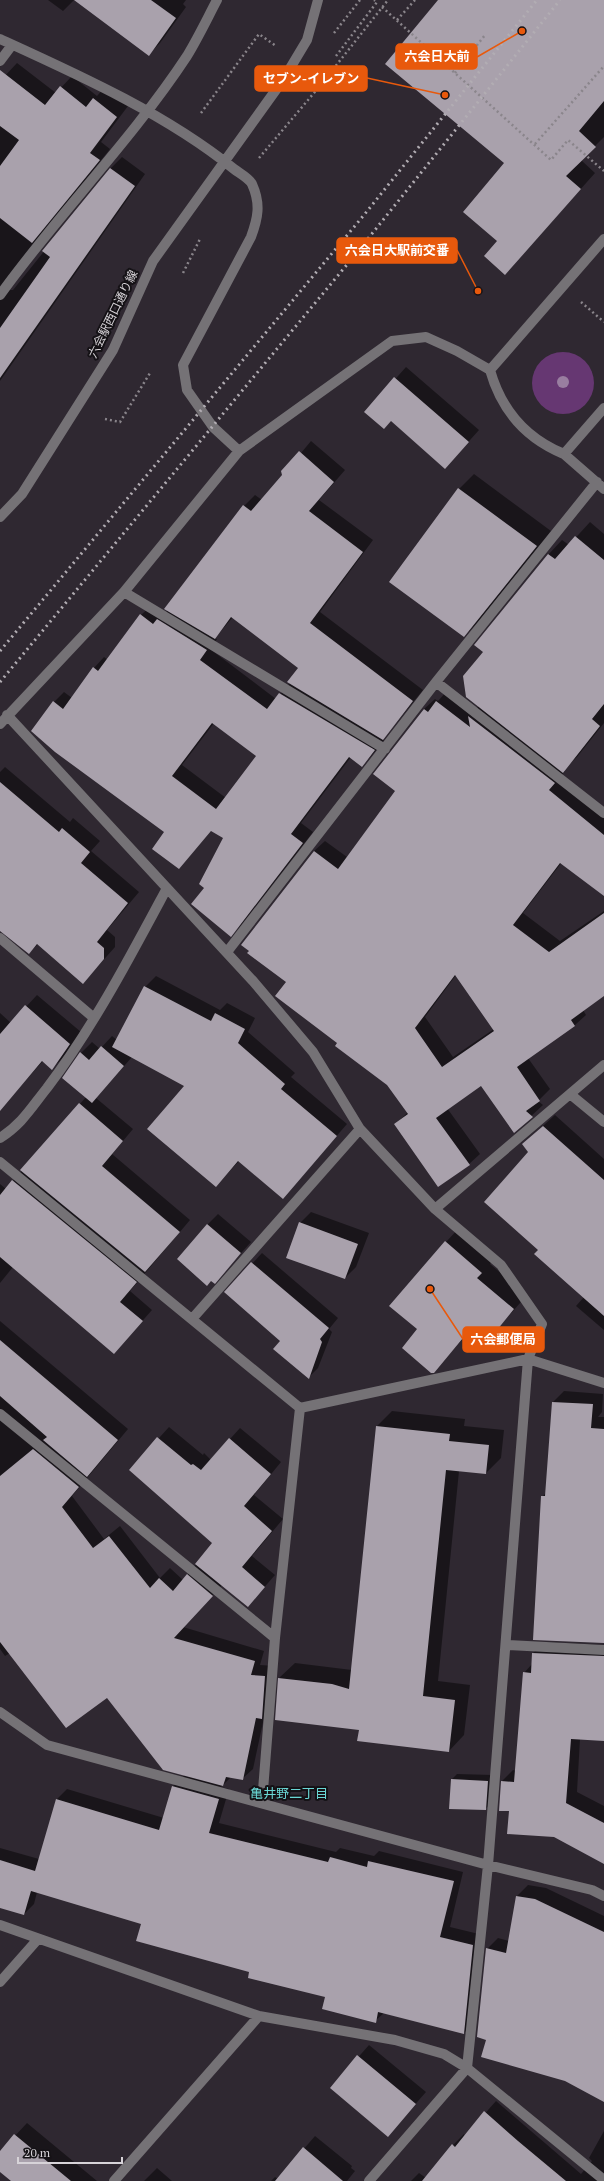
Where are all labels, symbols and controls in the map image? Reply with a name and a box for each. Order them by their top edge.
callout: 六会日大前 [396,44,477,69]
text: 六会日大前 [404,47,470,65]
callout: セブン-イレブン [255,66,367,91]
text: セブン-イレブン [263,69,359,87]
callout: 六会日大駅前交番 [337,238,457,263]
text: 六会日大駅前交番 [345,241,449,259]
street label: 六会駅西口通り線 [85,267,140,360]
callout: 六会郵便局 [463,1327,544,1352]
text: 六会郵便局 [470,1330,536,1348]
district label: 亀井野二丁目 [250,1784,328,1802]
scale bar [18,2139,122,2165]
text: 20 m [24,2145,51,2160]

